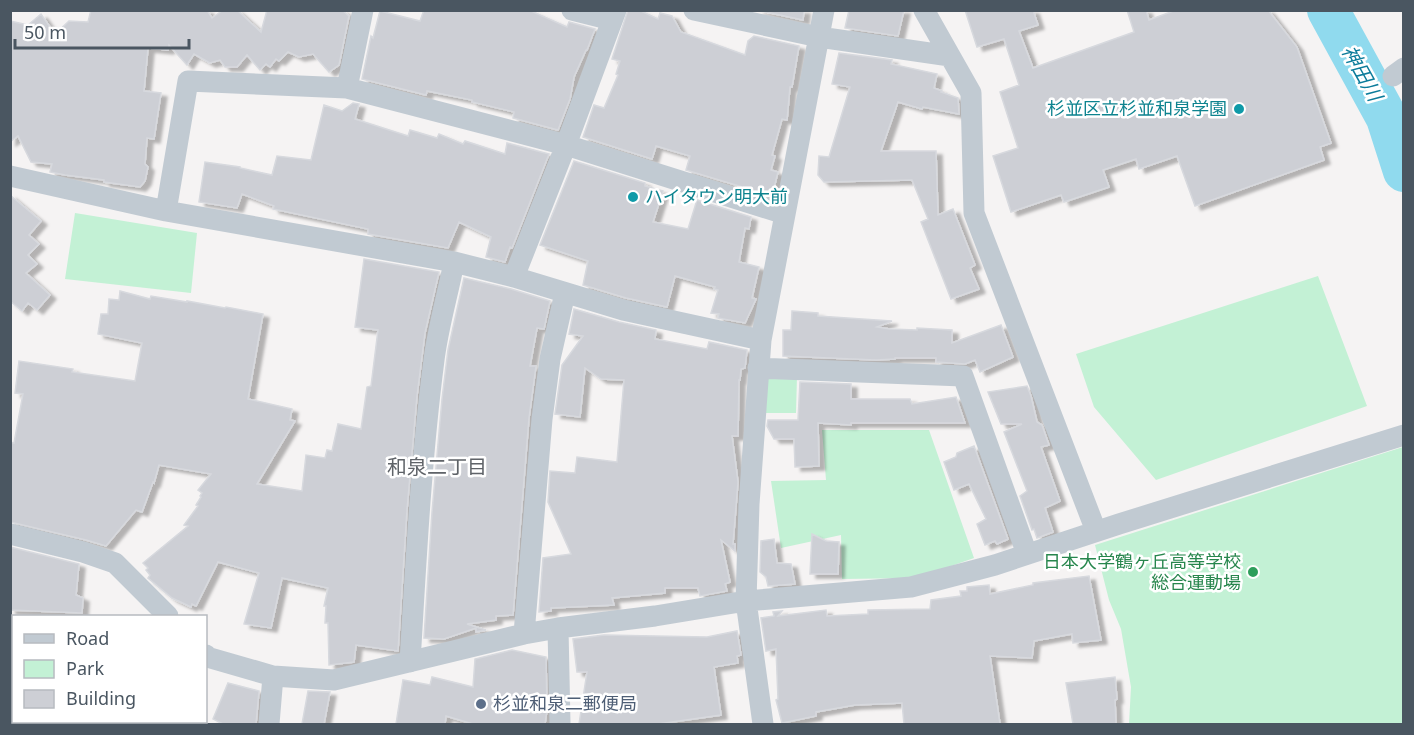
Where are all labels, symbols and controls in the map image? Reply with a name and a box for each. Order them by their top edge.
scale bar [15,12,189,50]
text: 50 m [24,20,66,44]
water label: 神田川 [1336,40,1390,107]
place label: 杉並区立杉並和泉学園 [1047,96,1227,120]
marker: 杉並区立杉並和泉学園 [1232,102,1246,116]
place label: ハイタウン明大前 [645,184,788,208]
marker: ハイタウン明大前 [626,190,640,204]
district label: 和泉二丁目 [387,453,487,480]
place label: 日本大学鶴ヶ丘高等学校 総合運動場 [1043,549,1241,594]
marker: 日本大学鶴ヶ丘高等学校 総合運動場 [1246,565,1260,579]
legend [12,615,207,723]
text: Road [66,626,109,650]
text: Park [66,656,104,680]
text: Building [66,686,136,710]
place label: 杉並和泉二郵便局 [493,691,637,715]
marker: 杉並和泉二郵便局 [474,697,488,711]

